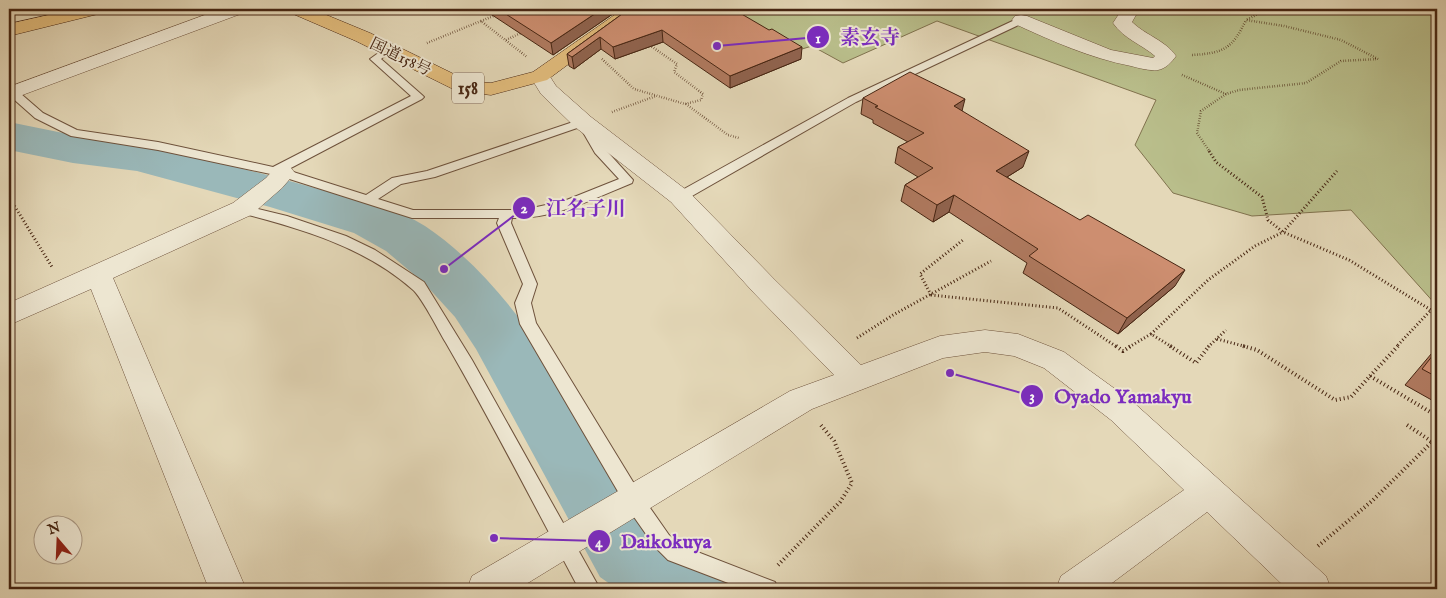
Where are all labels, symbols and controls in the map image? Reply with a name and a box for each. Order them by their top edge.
callout: 素玄寺 [805,20,910,55]
text: 素玄寺 [840,26,900,51]
text: 1 [815,29,821,48]
street label: 国道158号 [366,34,434,81]
road number: 158 [452,73,484,104]
callout: 江名子川 [511,191,636,226]
text: 江名子川 [546,197,626,222]
text: 2 [520,199,528,218]
callout: Oyado Yamakyu [1019,378,1202,413]
text: Oyado Yamakyu [1054,385,1192,410]
text: 3 [1029,387,1035,406]
north arrow [32,516,82,566]
text: N [44,518,63,539]
callout: Daikokuya [586,524,722,559]
text: Daikokuya [621,530,712,555]
text: 4 [595,533,603,552]

